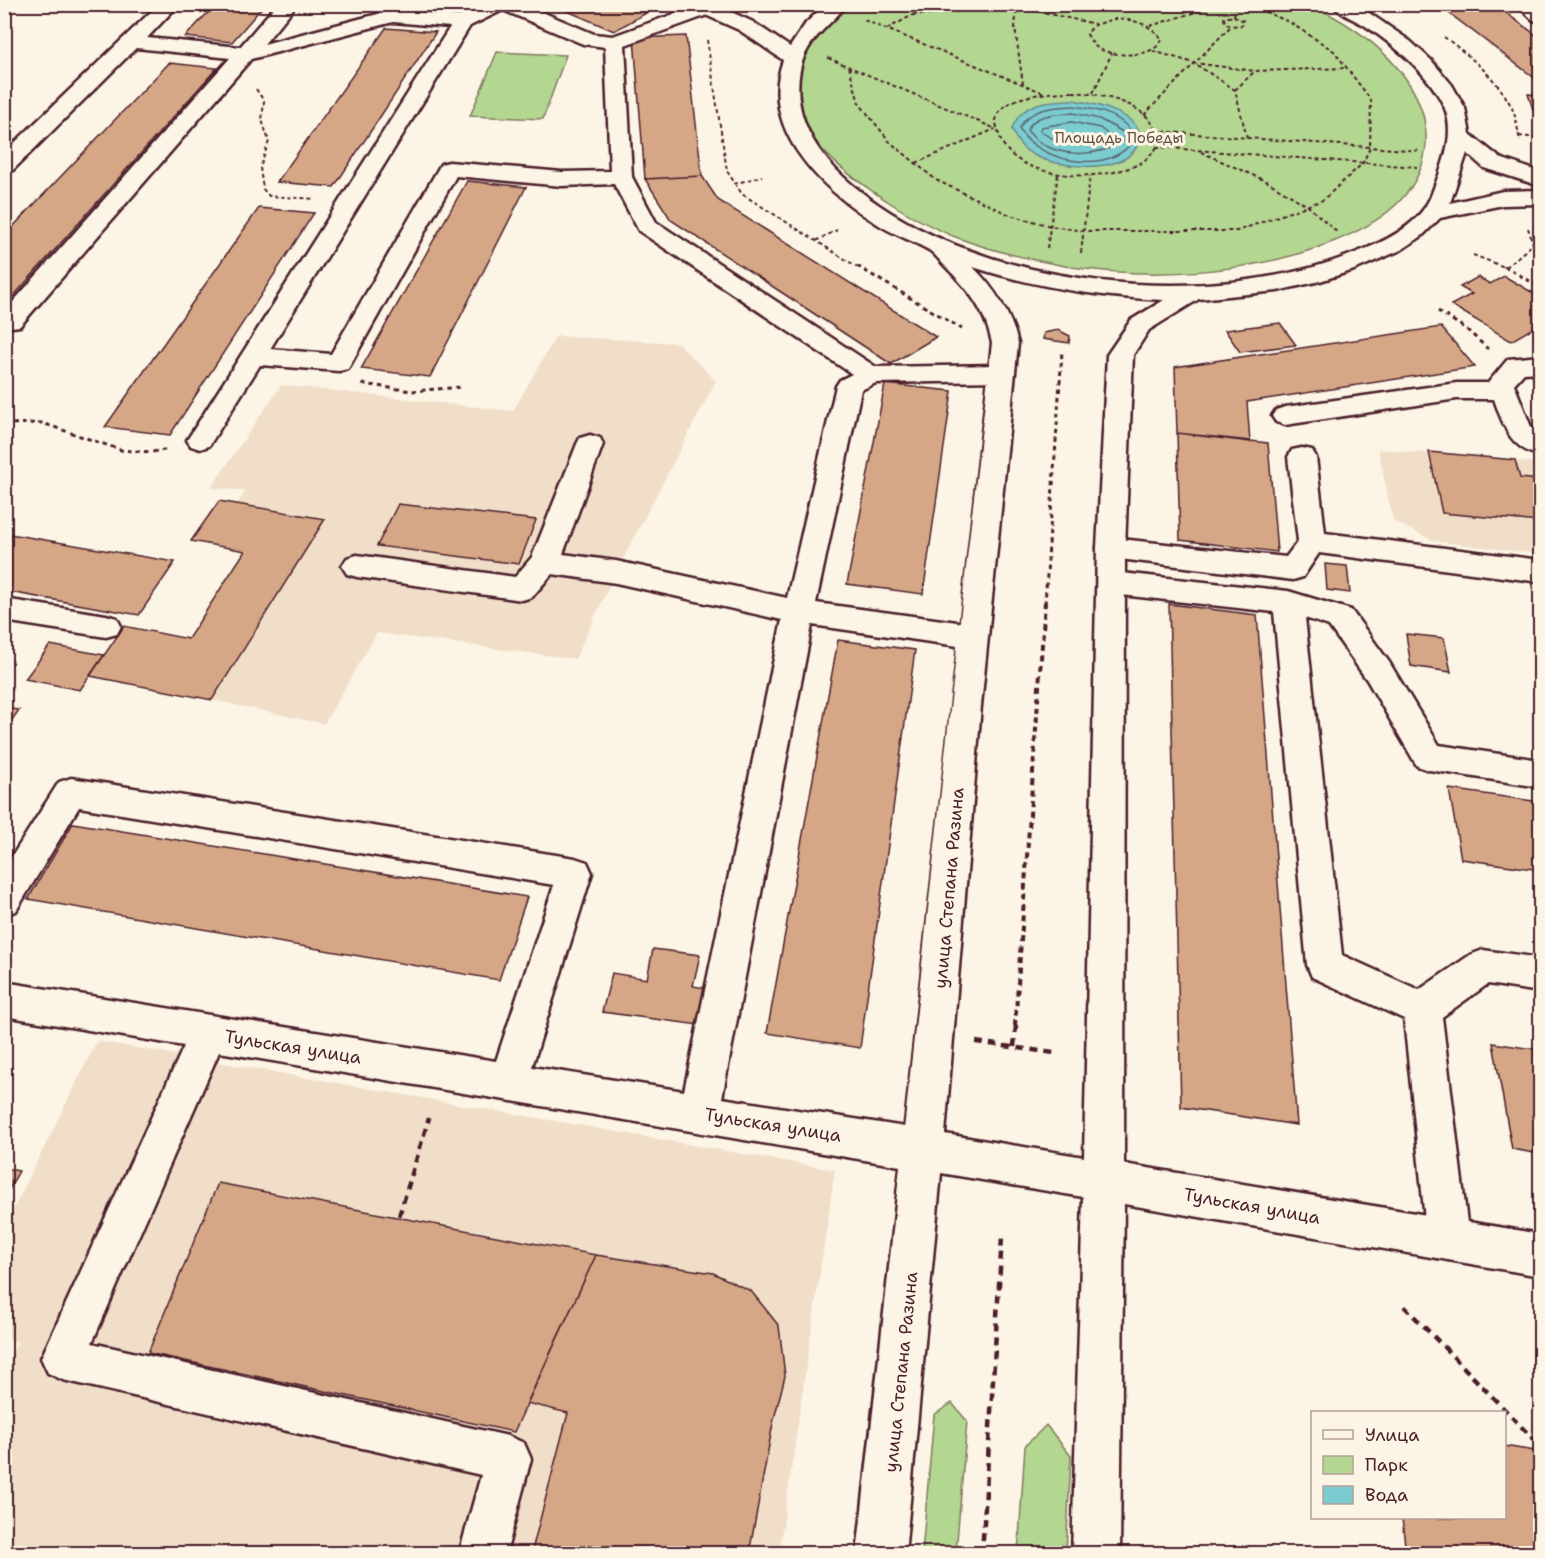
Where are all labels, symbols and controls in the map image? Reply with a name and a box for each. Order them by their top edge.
park label: Площадь Победы [1055,128,1183,148]
street label: улица Степана Разина [928,787,970,989]
street label: Тульская улица [223,1024,363,1070]
street label: Тульская улица [703,1102,843,1148]
street label: Тульская улица [1182,1182,1322,1230]
street label: улица Степана Разина [879,1270,923,1474]
legend [1311,1411,1506,1519]
text: Улица [1365,1423,1419,1447]
text: Парк [1365,1453,1408,1477]
text: Вода [1365,1483,1408,1507]

